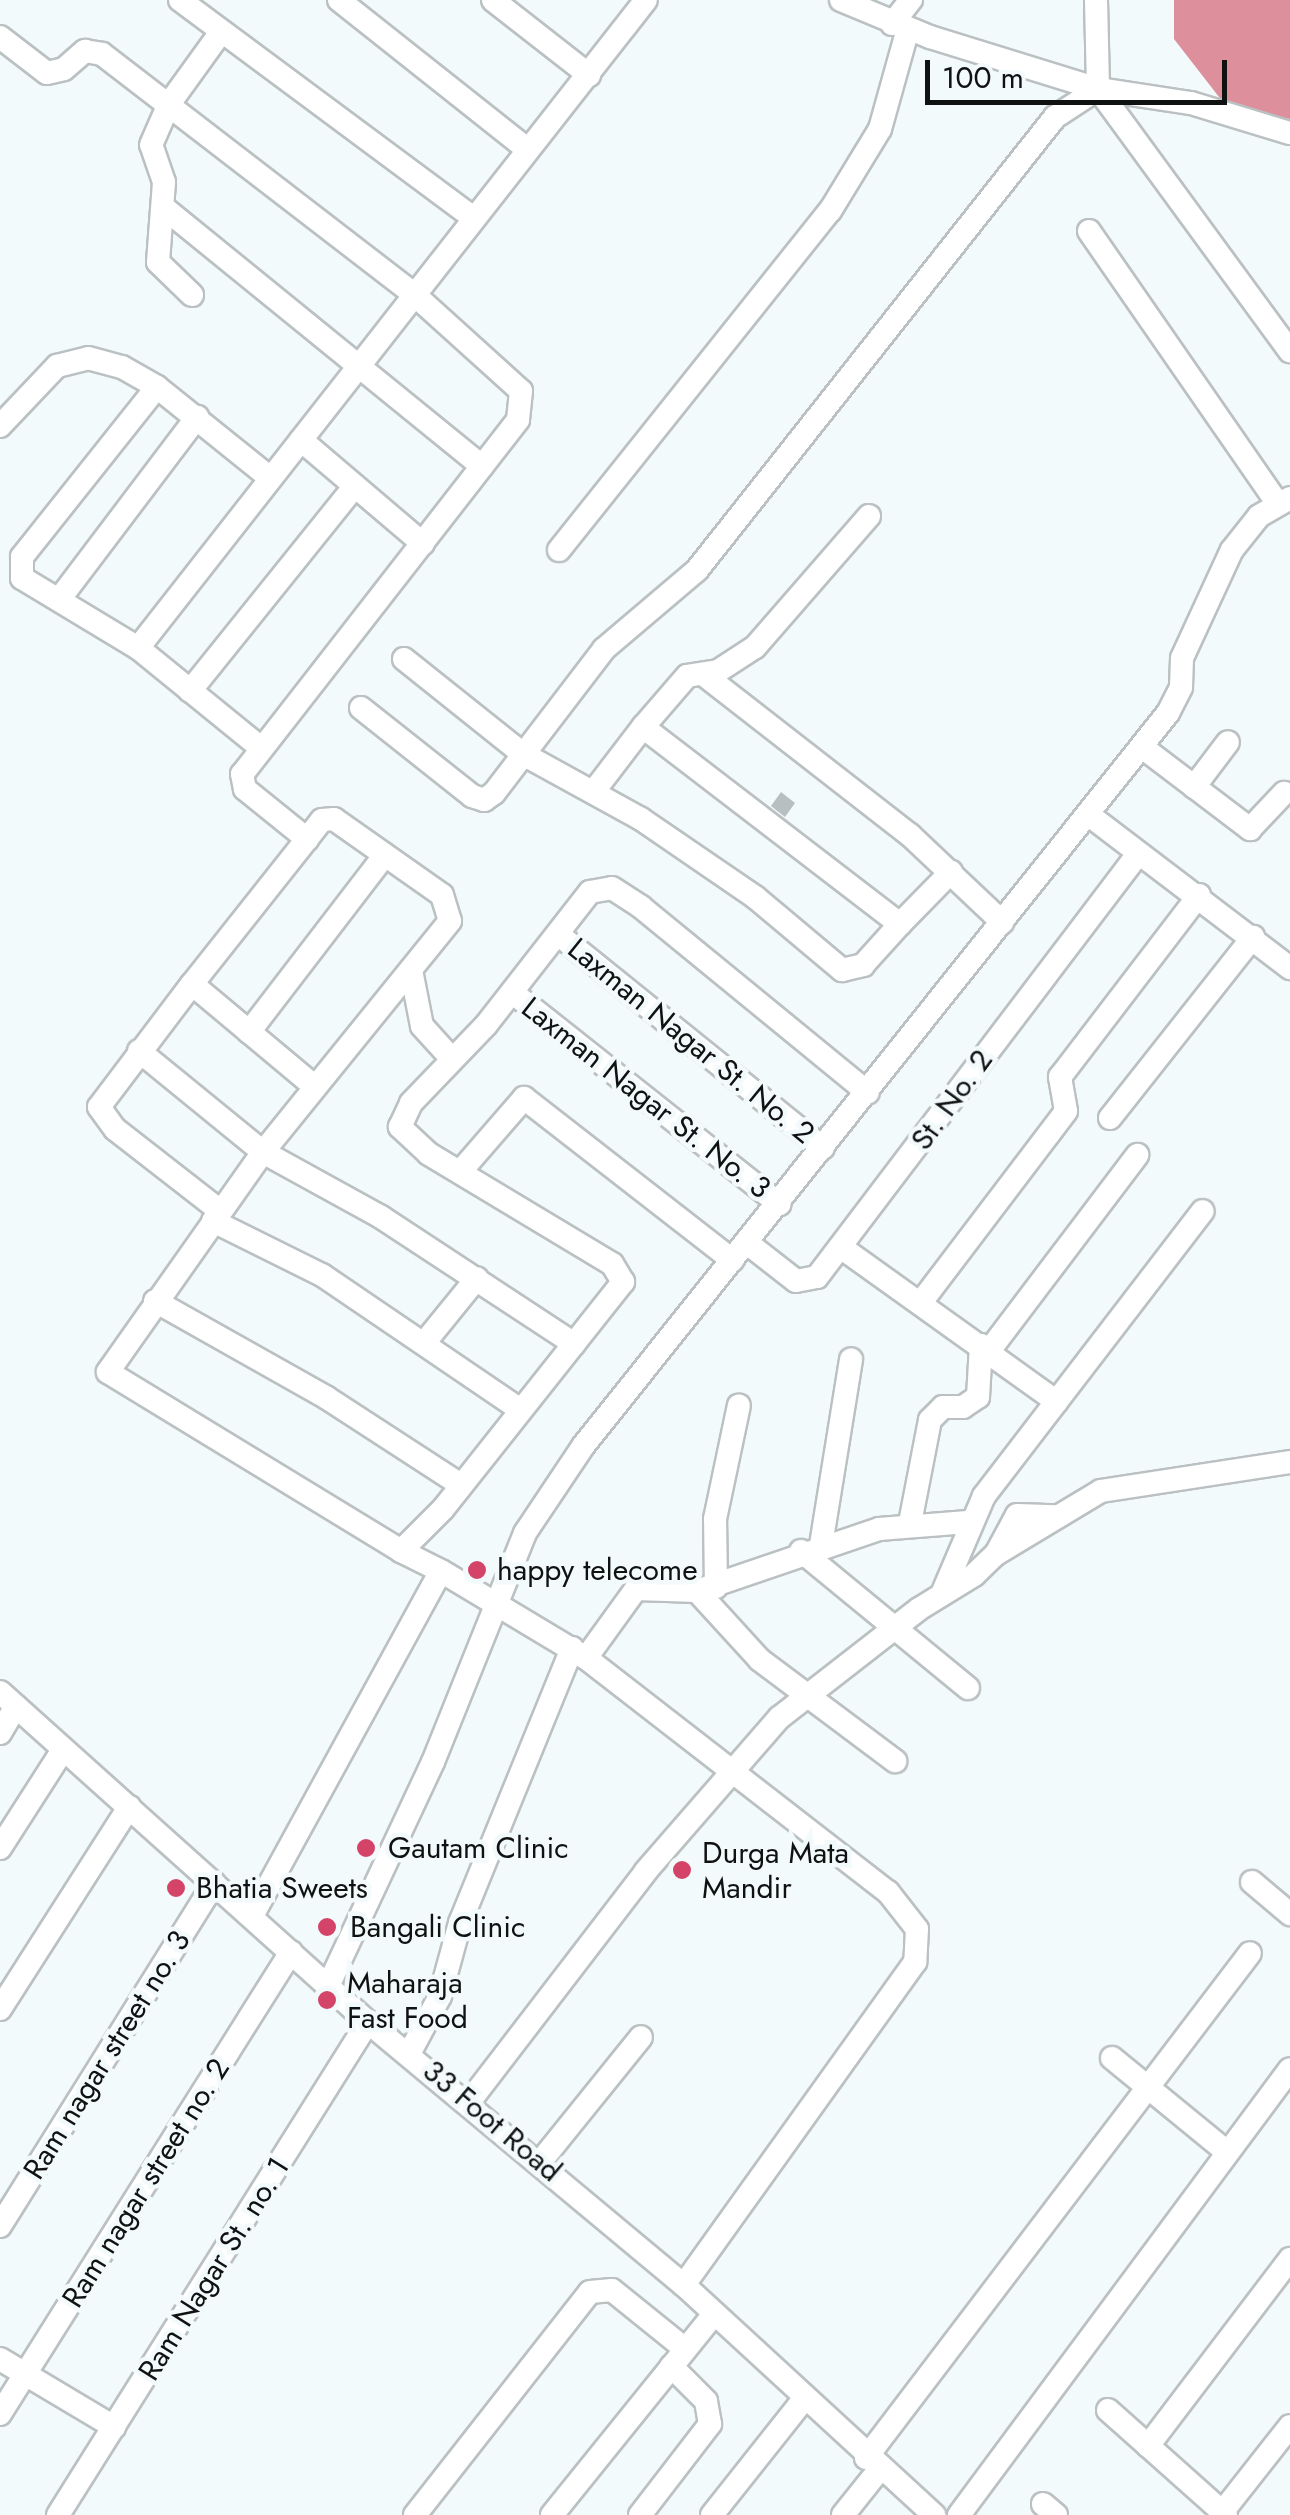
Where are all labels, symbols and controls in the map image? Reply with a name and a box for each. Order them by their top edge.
scale bar [930,40,1232,102]
text: 100 m [942,56,1024,99]
street label: Laxman Nagar St. No. 2 [561,931,821,1151]
street label: Laxman Nagar St. No. 3 [514,990,778,1206]
street label: St. No. 2 [904,1043,1000,1157]
place label: happy telecome [497,1552,698,1588]
marker: happy telecome [466,1559,488,1581]
place label: Gautam Clinic [388,1830,569,1866]
marker: Gautam Clinic [353,1835,379,1861]
place label: Durga Mata Mandir [702,1835,849,1906]
marker: Durga Mata Mandir [671,1859,693,1881]
place label: Bhatia Sweets [196,1870,368,1906]
marker: Bhatia Sweets [165,1877,187,1899]
place label: Bangali Clinic [350,1909,525,1945]
marker: Bangali Clinic [314,1914,340,1940]
street label: Ram nagar street no. 3 [16,1924,198,2186]
place label: Maharaja Fast Food [347,1965,468,2036]
marker: Maharaja Fast Food [316,1989,338,2011]
street label: Ram nagar street no. 2 [55,2052,237,2314]
street label: 33 Foot Road [415,2053,569,2189]
street label: Ram Nagar St. no. 1 [131,2151,297,2387]

